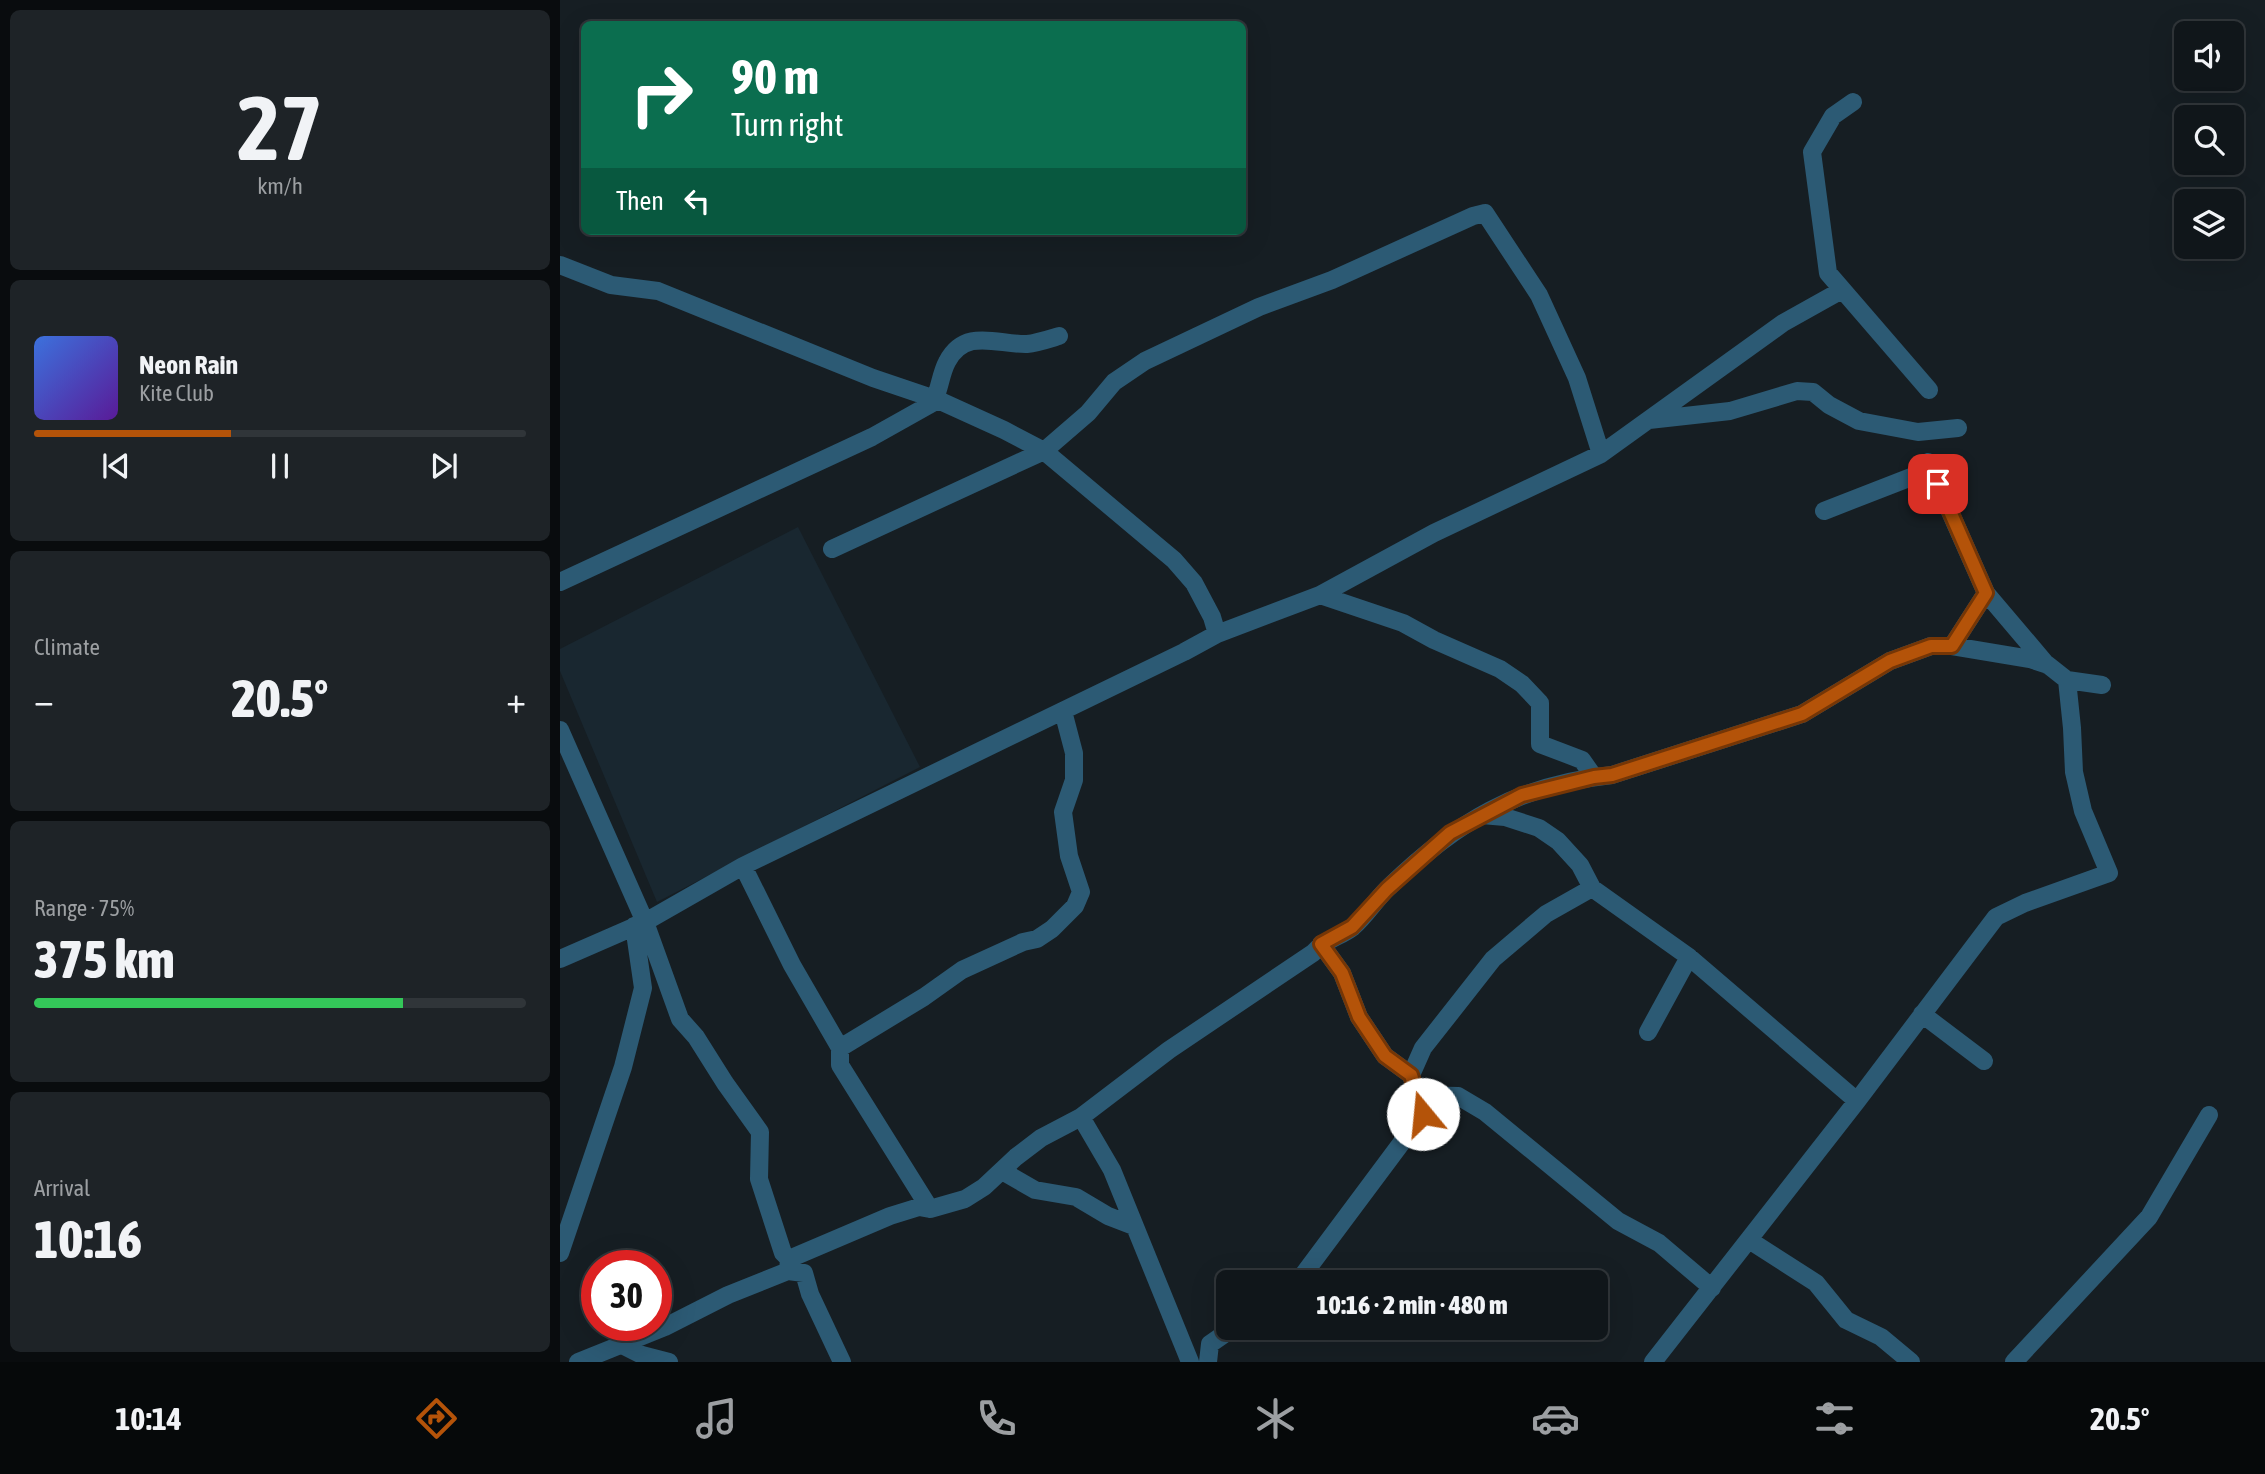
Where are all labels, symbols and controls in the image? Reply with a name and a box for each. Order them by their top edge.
map controls [2174,21,2244,259]
button: sound [2174,21,2244,91]
text: 90 m [731,48,819,104]
icon: right [616,49,707,140]
text: 27 [237,75,323,179]
button: search [2174,105,2244,175]
text: Turn right [731,106,844,143]
text: km/h [257,173,303,199]
icon: left [678,182,716,220]
text: Then [616,186,664,216]
button: layers [2174,189,2244,259]
text: Neon Rain [139,350,238,380]
text: Kite Club [139,380,214,406]
icon: previous [97,447,135,485]
icon: pause [261,447,299,485]
icon: next [425,447,463,485]
pin [1908,454,1968,514]
icon: arrive [1919,465,1957,503]
text: Climate [34,634,100,660]
text: 20.5° [232,668,328,728]
text: − [34,678,54,721]
text: + [506,678,526,721]
text: Range · 75% [34,895,134,921]
text: 375 km [34,929,175,989]
position arrow [1386,1077,1460,1151]
text: Arrival [34,1175,90,1201]
text: 10:16 [34,1209,142,1269]
speed limit sign: 30 [581,1250,672,1341]
text: 10:16 · 2 min · 480 m [1316,1290,1508,1320]
icon: directions [412,1394,461,1443]
icon: music [692,1394,741,1443]
icon: phone [972,1394,1021,1443]
icon: climate [1251,1394,1300,1443]
icon: car [1531,1394,1580,1443]
icon: filters [1810,1394,1859,1443]
text: 10:14 [115,1400,182,1437]
text: 20.5° [2090,1400,2150,1437]

